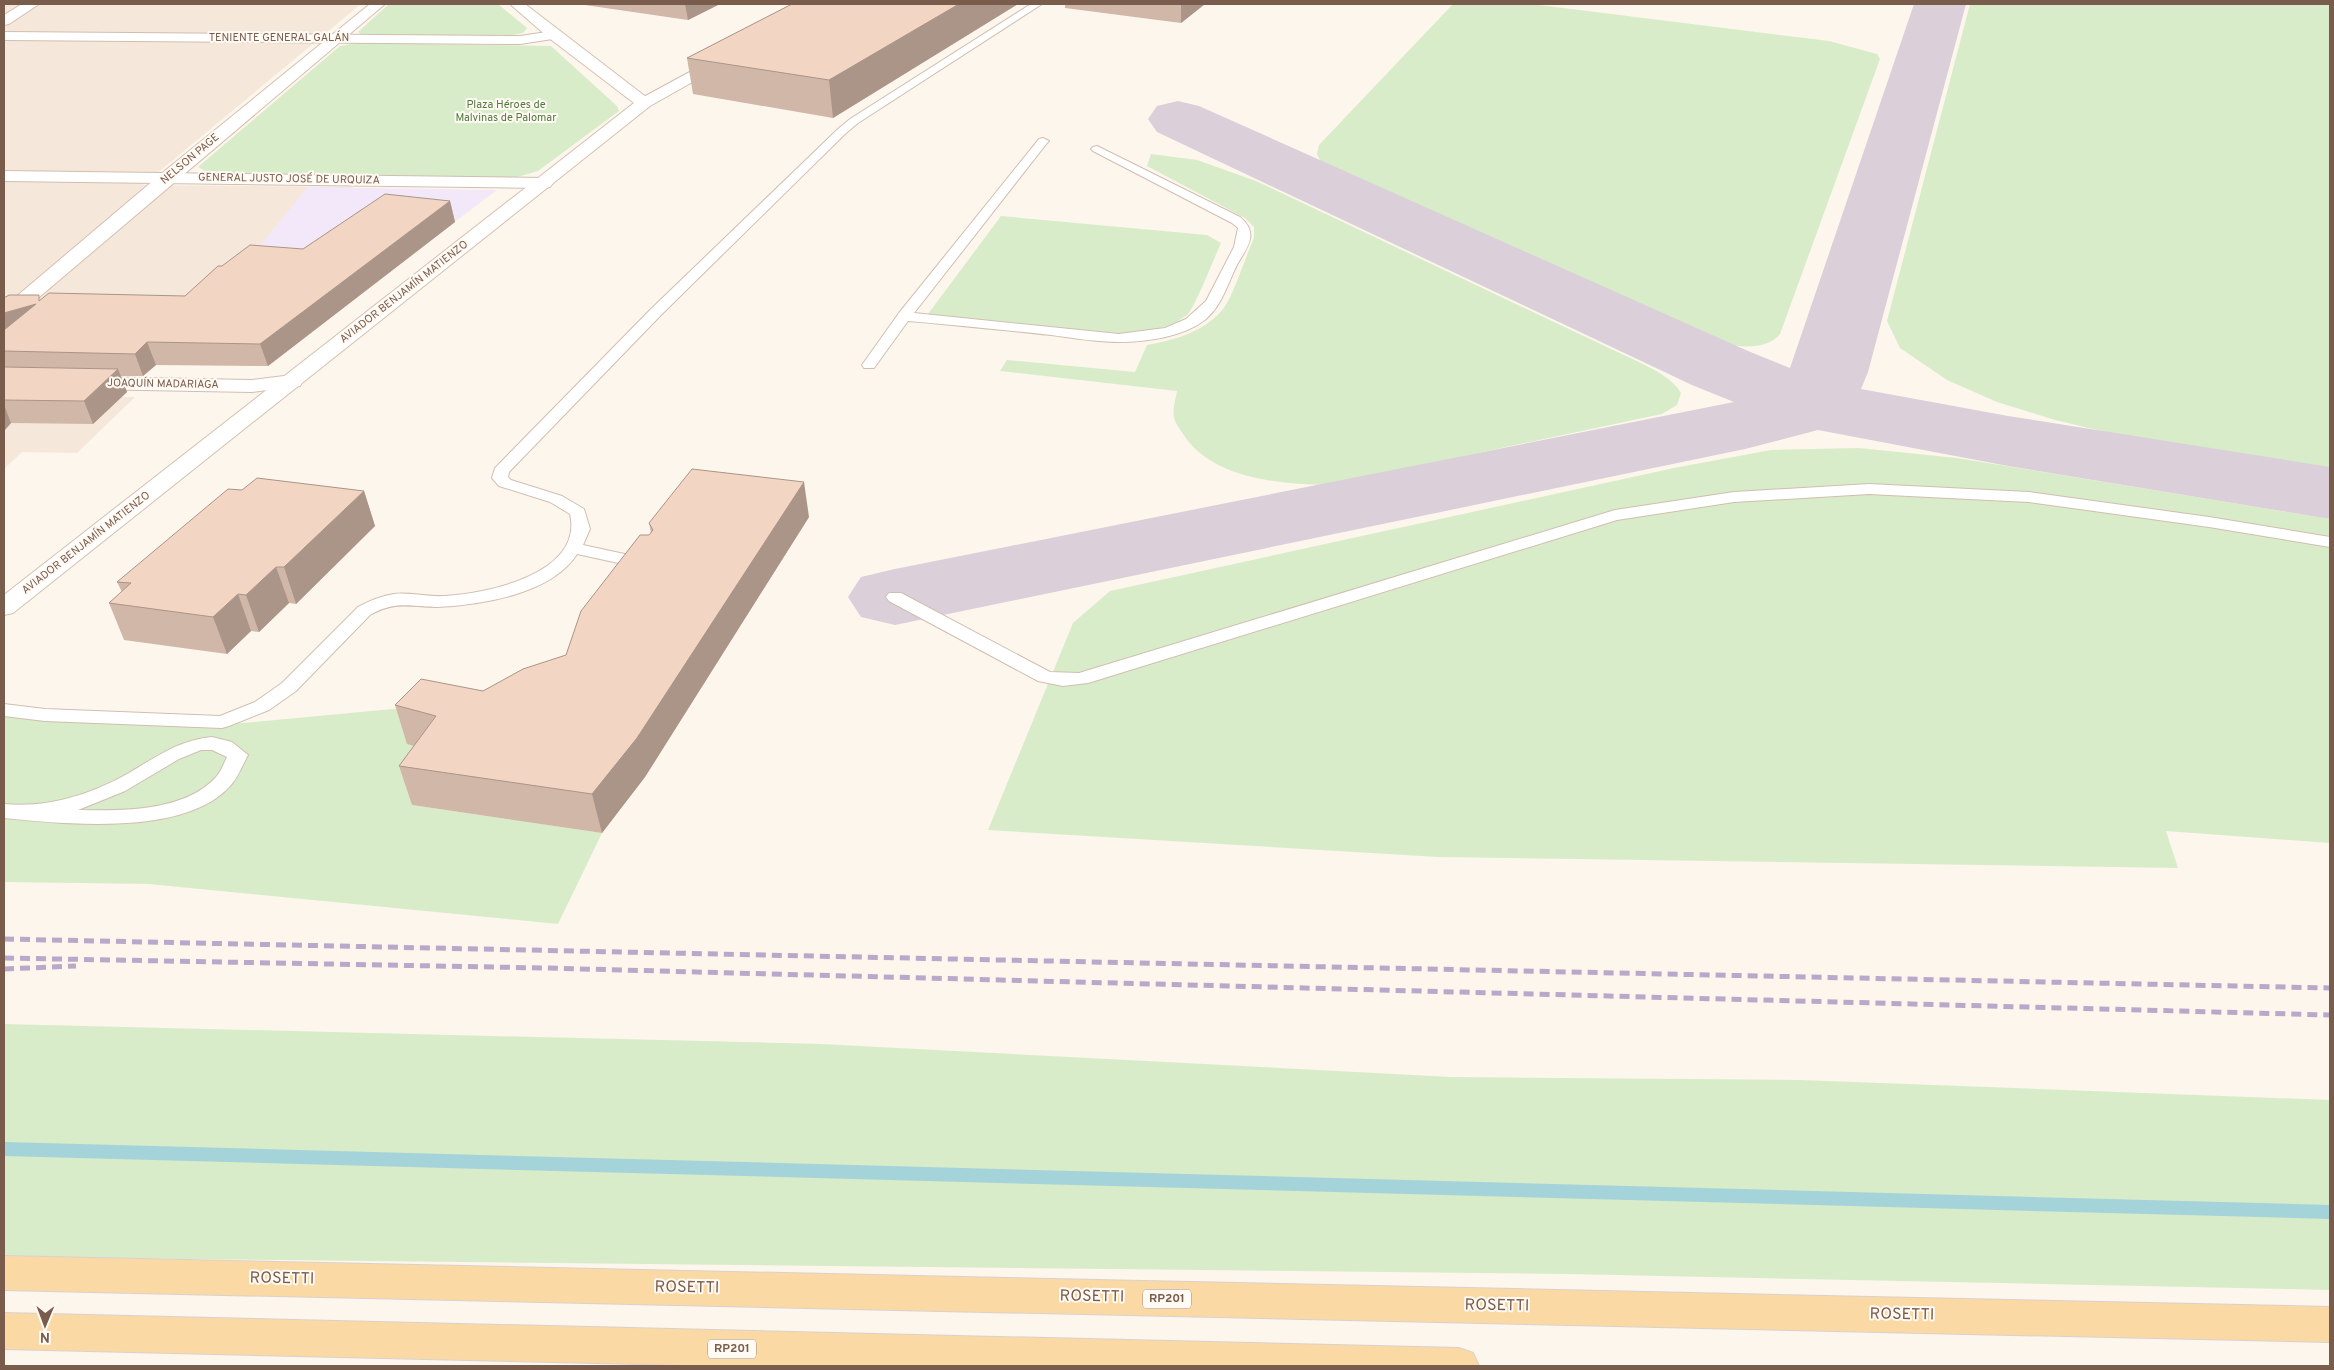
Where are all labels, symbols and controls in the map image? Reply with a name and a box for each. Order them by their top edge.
street label: TENIENTE GENERAL GALÁN [209,30,349,45]
park label: Plaza Héroes de Malvinas de Palomar [455,98,557,125]
street label: NELSON PAGE [158,130,222,188]
street label: GENERAL JUSTO JOSÉ DE URQUIZA [198,169,380,188]
street label: AVIADOR BENJAMÍN MATIENZO [336,237,471,346]
street label: JOAQUÍN MADARIAGA [107,375,219,392]
street label: AVIADOR BENJAMÍN MATIENZO [18,488,153,597]
street label: ROSETTI [249,1268,315,1290]
street label: ROSETTI [654,1277,720,1299]
street label: ROSETTI [1059,1286,1125,1308]
road number: RP201 [1143,1290,1191,1308]
street label: ROSETTI [1464,1295,1530,1317]
north arrow [20,1300,70,1350]
street label: ROSETTI [1869,1304,1935,1326]
text: N [40,1328,50,1345]
road number: RP201 [708,1340,756,1358]

